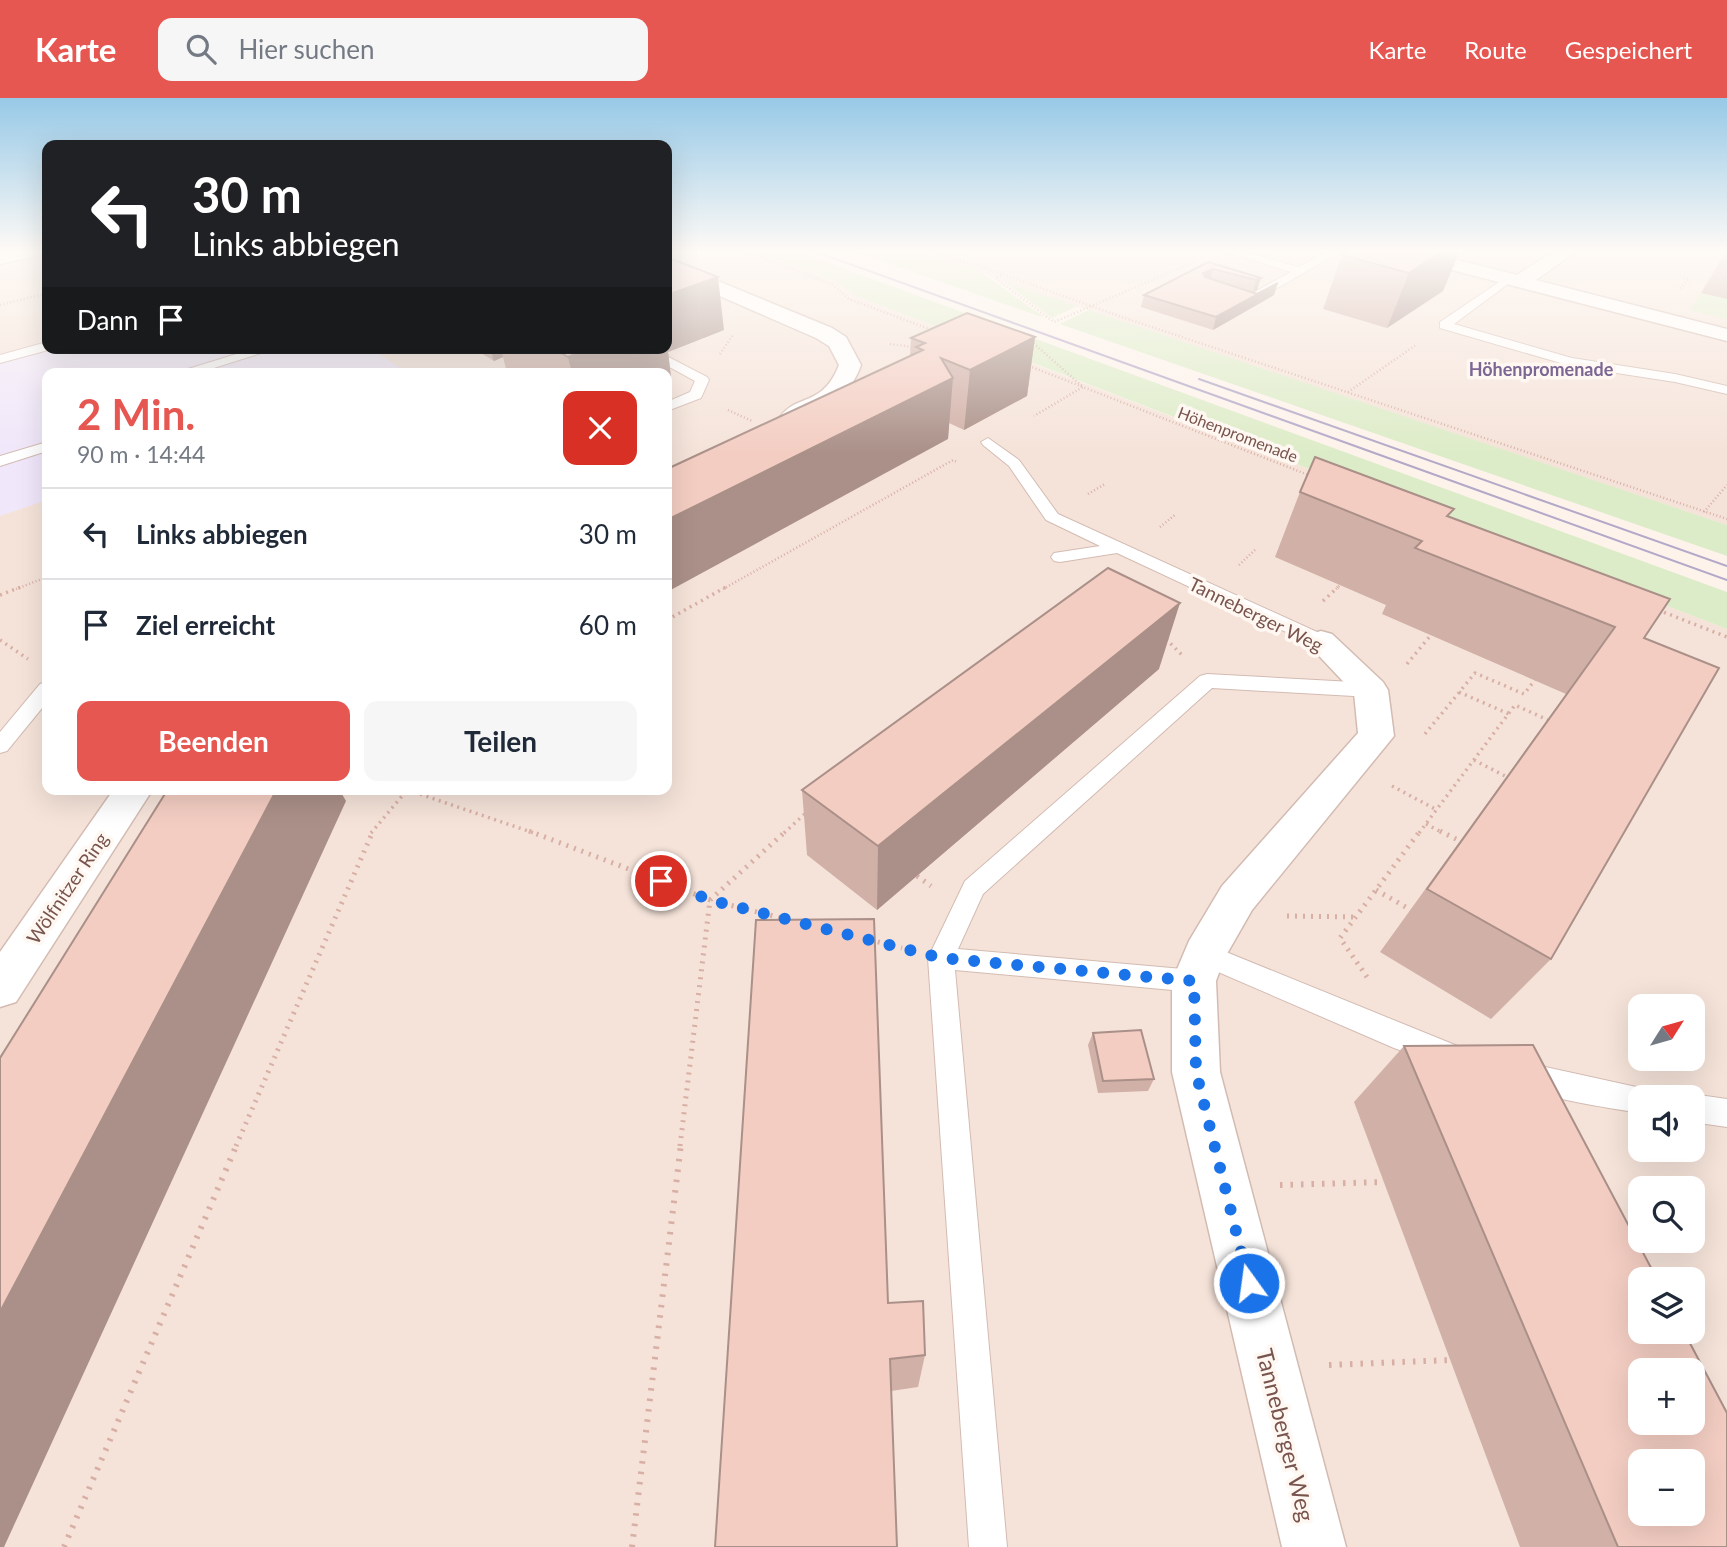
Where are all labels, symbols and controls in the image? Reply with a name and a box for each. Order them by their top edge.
search box [158,18,648,81]
text: Karte [35,29,116,69]
icon: search [182,30,220,68]
text: Hier suchen [238,33,375,65]
text: Karte [1369,35,1426,64]
text: Route [1464,35,1527,64]
text: Gespeichert [1565,35,1692,64]
text: 30 m [192,165,302,223]
icon: left [77,168,168,259]
text: Links abbiegen [192,224,400,263]
icon: arrive [152,301,190,339]
text: Dann [77,304,138,336]
district label: Höhenpromenade [1469,358,1614,380]
text: 2 Min. [77,389,195,439]
button: close [563,391,637,465]
street label: Höhenpromenade [1175,402,1301,466]
text: 90 m · 14:44 [77,440,205,468]
icon: left [77,515,115,553]
text: Links abbiegen [136,518,308,550]
text: 30 m [579,518,637,550]
street label: Tanneberger Weg [1185,572,1327,656]
icon: arrive [77,606,115,644]
text: Ziel erreicht [136,609,275,641]
text: 60 m [579,609,637,641]
button: Beenden [77,701,350,781]
button: Teilen [364,701,637,781]
street label: Wölfnitzer Ring [21,828,113,948]
pin [631,851,691,911]
icon: arrive [642,862,680,900]
north arrow [1628,994,1704,1071]
map controls [1628,994,1705,1526]
button: sound [1628,1085,1705,1162]
button: search [1628,1176,1705,1253]
position arrow [1212,1246,1286,1320]
button: layers [1628,1267,1705,1344]
street label: Tanneberger Weg [1251,1346,1321,1524]
button: + [1628,1358,1705,1435]
button: − [1628,1449,1705,1526]

